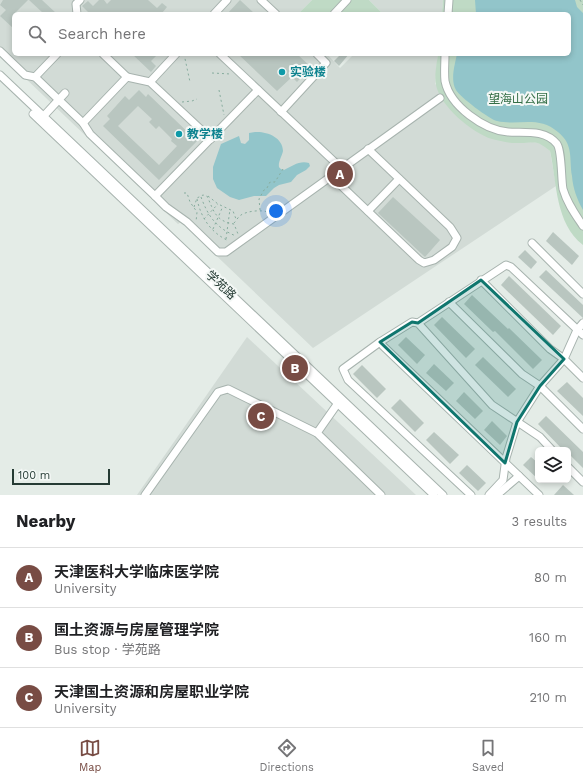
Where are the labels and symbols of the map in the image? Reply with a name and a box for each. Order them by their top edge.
place label: 实验楼 [290,65,326,79]
marker: 实验楼 [277,67,287,77]
park label: 望海山公园 [488,92,548,106]
place label: 教学楼 [187,127,223,141]
marker: 教学楼 [174,129,184,139]
pin: A [327,159,353,189]
your location [266,201,286,221]
street label: 学苑路 [203,268,239,302]
pin: B [282,353,308,383]
pin: C [248,401,274,431]
scale bar [12,467,110,486]

